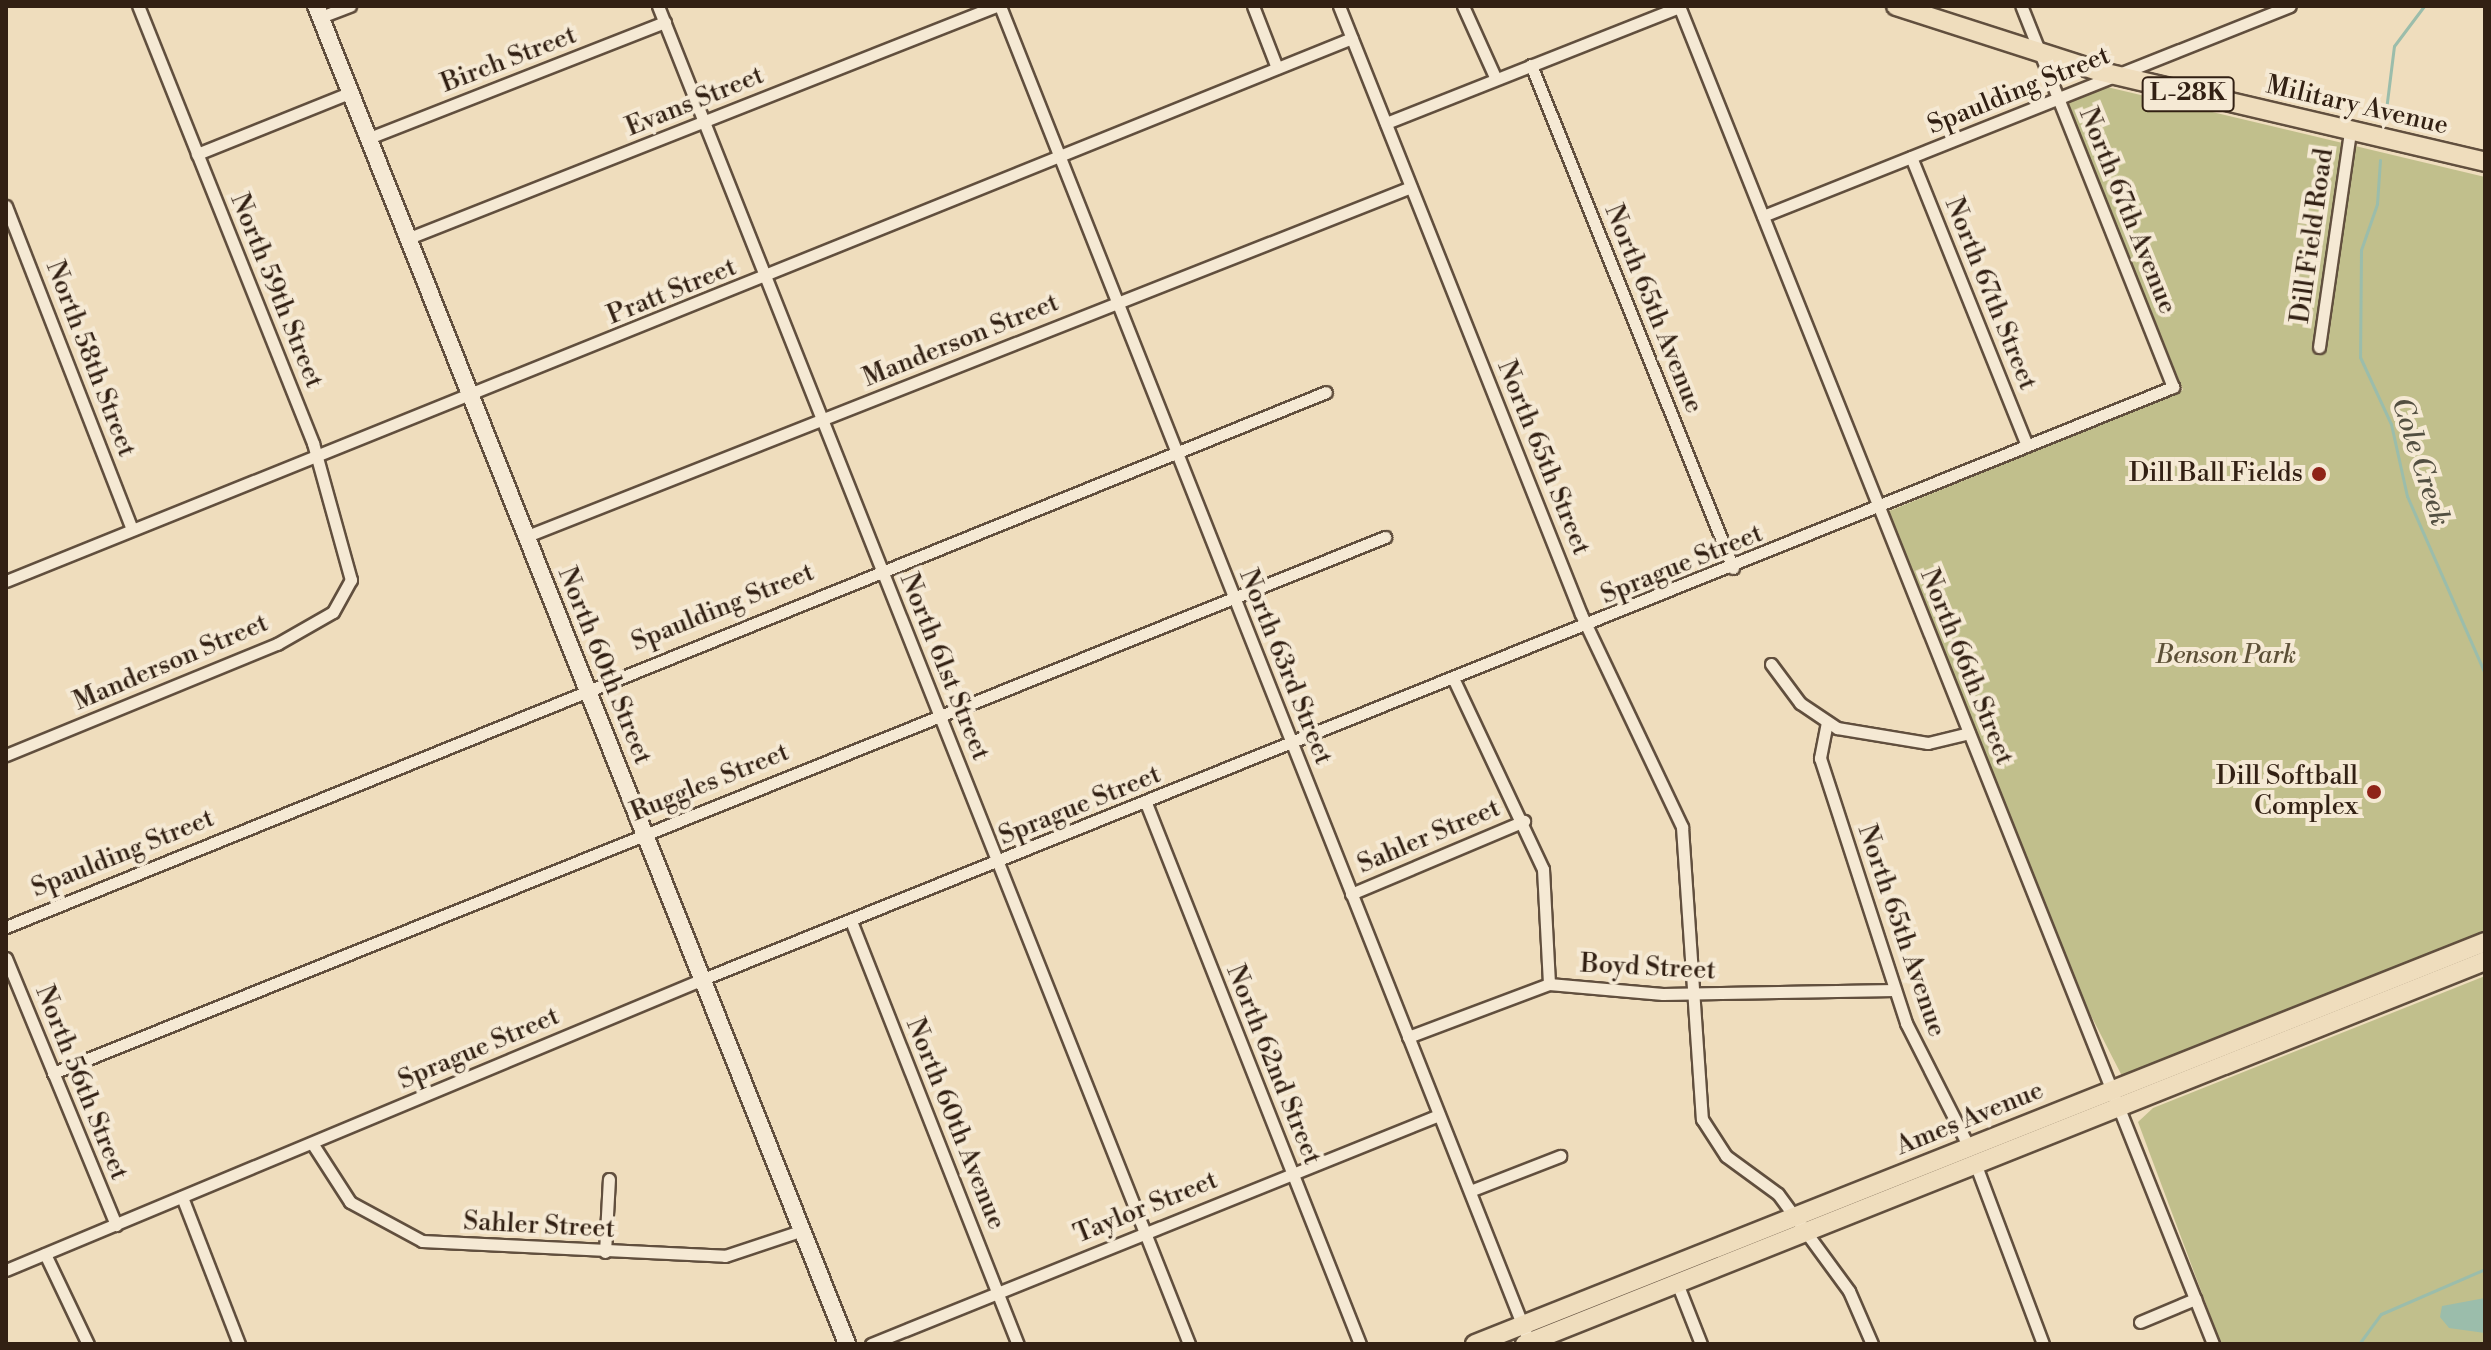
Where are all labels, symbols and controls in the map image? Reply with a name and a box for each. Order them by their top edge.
street label: Birch Street [437,20,581,100]
street label: Spaulding Street [1923,40,2115,142]
street label: Evans Street [621,60,769,144]
street label: Military Avenue [2263,70,2451,142]
road number: L-28K [2140,74,2236,114]
street label: North 67th Avenue [2071,103,2183,319]
street label: Dill Field Road [2285,147,2341,325]
street label: North 59th Street [223,189,329,393]
street label: North 67th Street [1937,193,2043,395]
street label: North 65th Avenue [1597,200,1709,418]
street label: Pratt Street [603,252,741,332]
street label: North 58th Street [38,257,142,461]
street label: Manderson Street [859,288,1063,394]
street label: North 65th Street [1490,356,1596,560]
water label: Cole Creek [2383,393,2457,531]
place label: Dill Ball Fields [2129,458,2303,490]
marker: Dill Ball Fields [2310,465,2328,483]
street label: Sprague Street [1597,518,1767,612]
street label: Spaulding Street [627,557,819,659]
street label: North 60th Street [550,563,658,769]
street label: North 63rd Street [1232,565,1338,769]
street label: North 66th Street [1912,565,2020,769]
street label: North 61st Street [892,569,996,765]
street label: Manderson Street [69,608,273,718]
park label: Benson Park [2156,640,2296,672]
street label: Ruggles Street [626,737,794,829]
street label: Sprague Street [995,759,1165,853]
place label: Dill Softball Complex [2216,761,2358,822]
marker: Dill Softball Complex [2365,783,2383,801]
street label: Sahler Street [1353,793,1505,881]
street label: Spaulding Street [27,803,219,905]
street label: North 65th Avenue [1850,821,1952,1041]
street label: Boyd Street [1580,949,1716,987]
street label: North 62nd Street [1219,961,1327,1169]
street label: North 56th Street [28,981,134,1185]
street label: Sprague Street [394,1001,564,1097]
street label: North 60th Avenue [898,1014,1012,1234]
street label: Ames Avenue [1892,1075,2048,1163]
street label: Taylor Street [1070,1165,1222,1251]
street label: Sahler Street [462,1206,616,1246]

